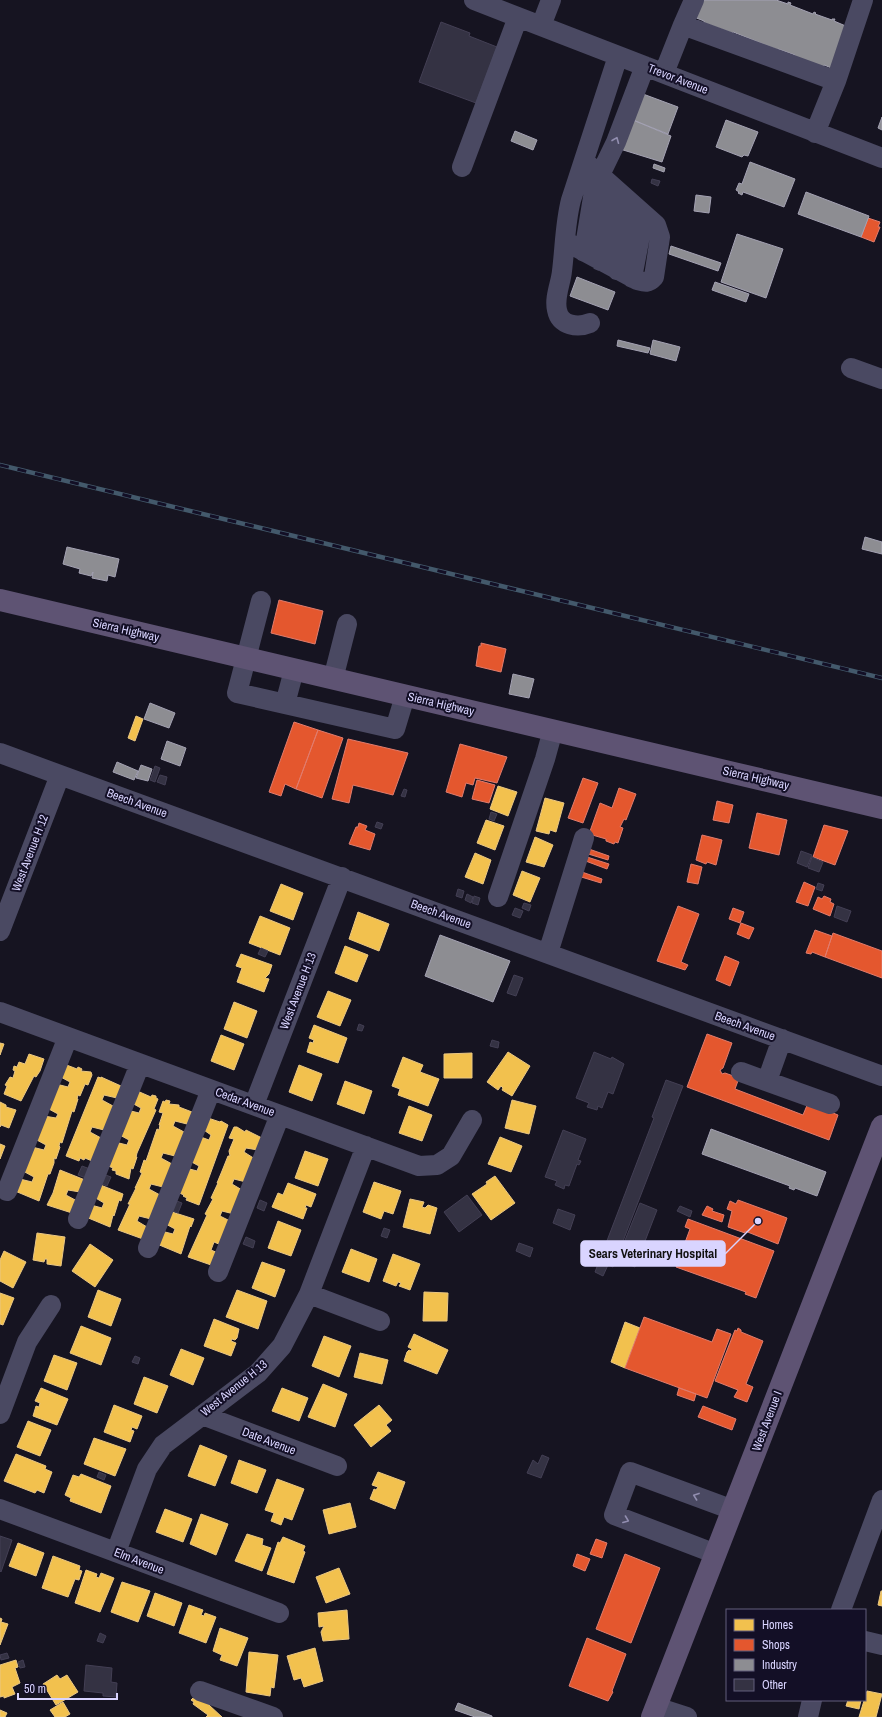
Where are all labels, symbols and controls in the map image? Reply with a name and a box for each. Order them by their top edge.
street label: Trevor Avenue [646,60,710,98]
one-way arrow [612,136,620,143]
street label: Sierra Highway [91,615,161,645]
street label: Sierra Highway [406,689,476,719]
street label: Sierra Highway [721,763,791,793]
street label: Beech Avenue [105,785,169,821]
street label: West Avenue H 12 [8,812,52,894]
street label: Beech Avenue [409,896,473,932]
street label: West Avenue H 13 [276,950,320,1032]
street label: Beech Avenue [713,1008,777,1044]
street label: Cedar Avenue [213,1084,277,1120]
callout: Sears Veterinary Hospital [581,1241,725,1266]
text: Sears Veterinary Hospital [589,1245,717,1262]
street label: West Avenue H 13 [197,1356,271,1420]
street label: West Avenue I [748,1389,786,1453]
street label: Date Avenue [240,1423,298,1459]
one-way arrow [693,1493,700,1501]
one-way arrow [622,1515,629,1523]
street label: Elm Avenue [112,1544,166,1578]
legend [726,1609,866,1701]
text: Homes [762,1617,793,1633]
text: Shops [762,1637,790,1653]
text: Industry [762,1657,797,1673]
scale bar [18,1675,117,1701]
text: Other [762,1677,787,1693]
text: 50 m [24,1681,46,1697]

